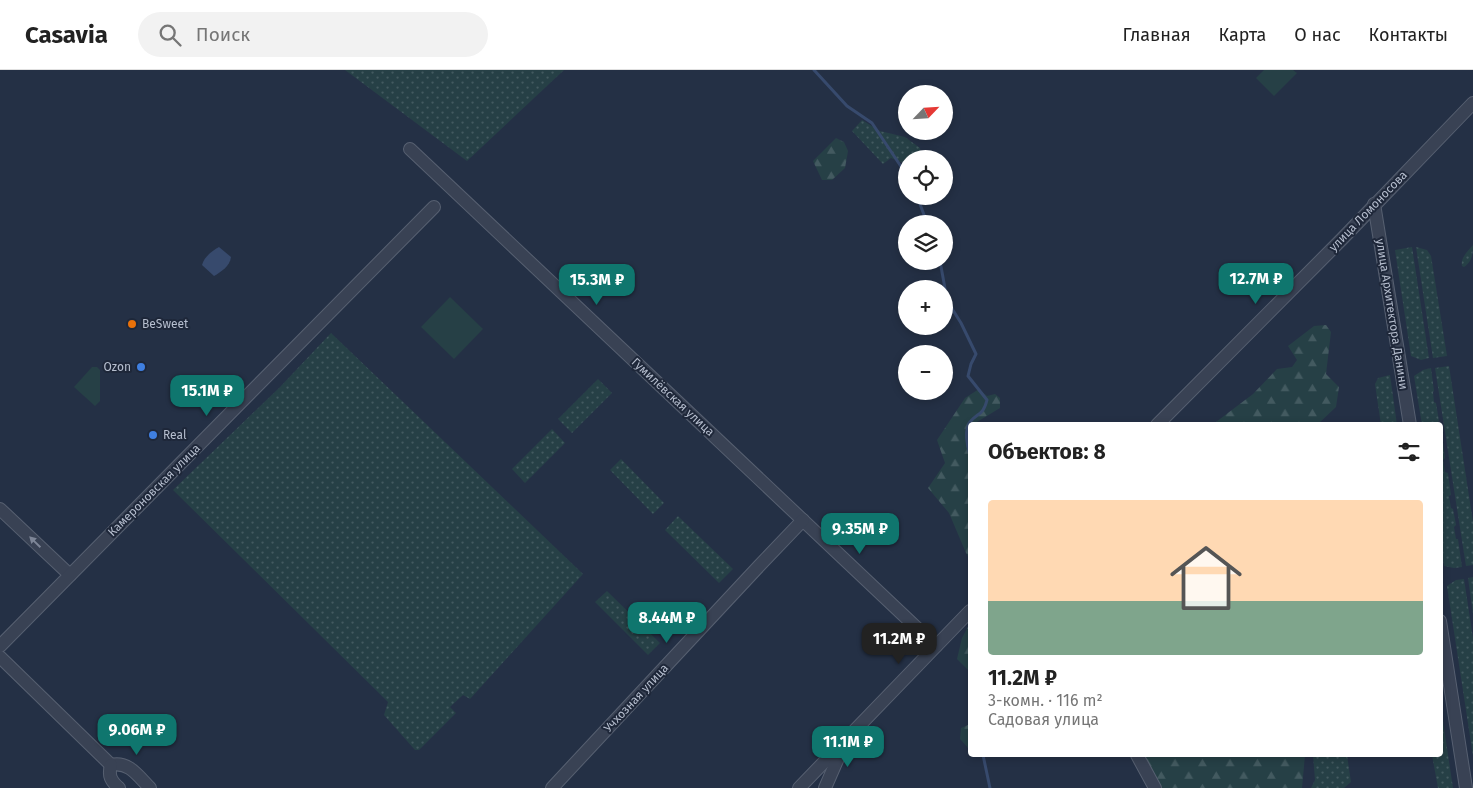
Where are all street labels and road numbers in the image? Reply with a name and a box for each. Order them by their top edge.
street label: улица Ломоносова [1326,168,1410,254]
street label: улица Архитектора Данини [1373,237,1411,391]
street label: Гумилёвская улица [629,355,717,439]
street label: Камероновская улица [105,441,203,539]
street label: Учхозная улица [601,661,671,735]

